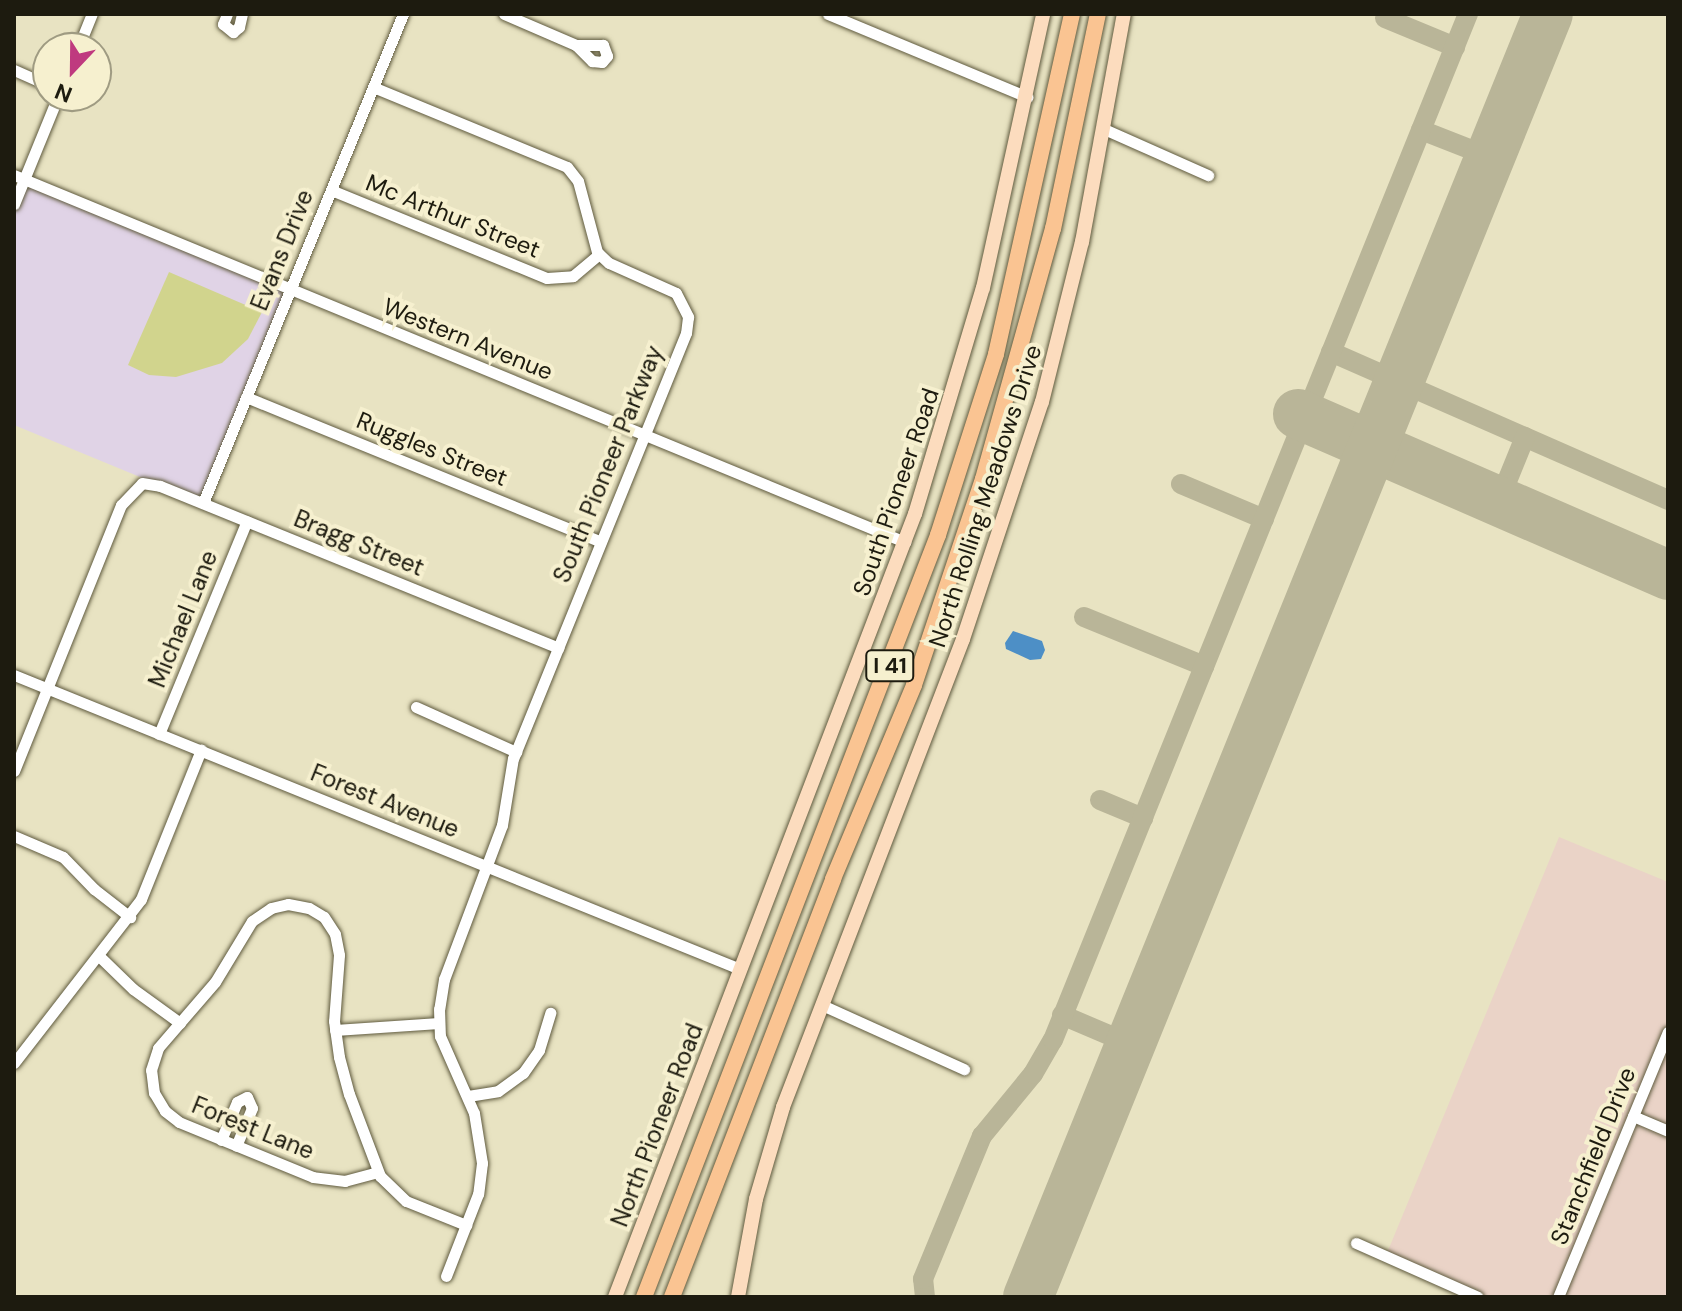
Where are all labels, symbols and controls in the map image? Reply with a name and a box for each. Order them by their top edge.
north arrow [32,32,112,112]
text: N [51,76,76,109]
street label: Mc Arthur Street [362,168,544,264]
street label: Evans Drive [245,185,319,315]
street label: Western Avenue [379,292,557,386]
street label: South Pioneer Parkway [547,341,669,587]
street label: North Rolling Meadows Drive [922,341,1048,651]
street label: South Pioneer Road [847,384,945,600]
street label: Ruggles Street [352,406,512,492]
street label: Bragg Street [290,504,428,582]
street label: Michael Lane [142,546,224,692]
road number: I 41 [864,648,916,684]
street label: Forest Avenue [307,758,463,844]
street label: North Pioneer Road [605,1019,709,1231]
street label: Stanchfield Drive [1544,1063,1642,1249]
street label: Forest Lane [188,1090,318,1166]

